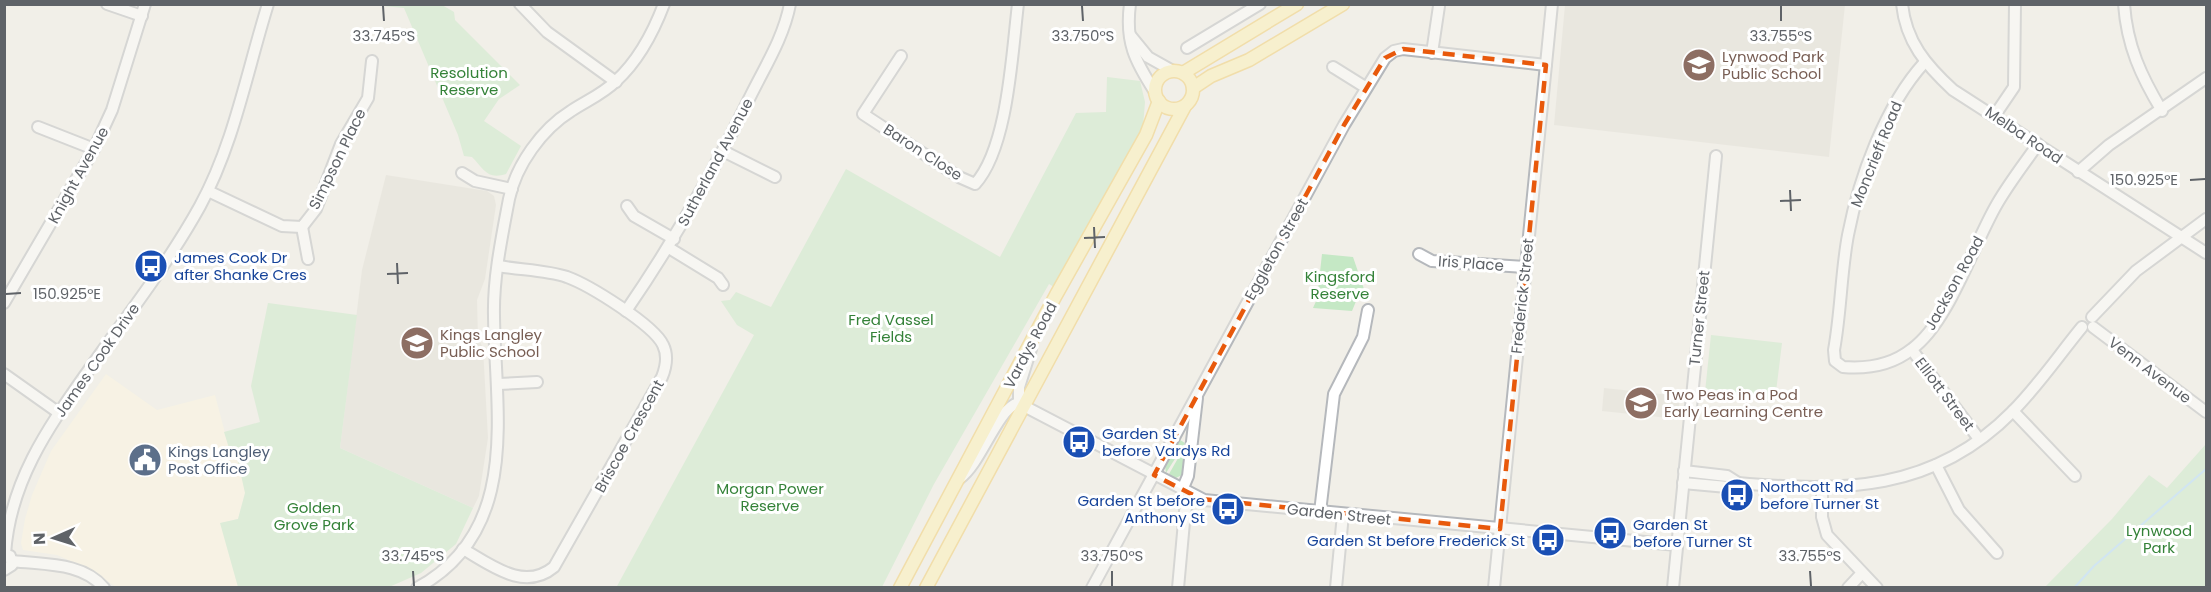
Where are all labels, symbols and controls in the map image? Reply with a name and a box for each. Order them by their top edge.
text: 33.745°S [353,25,415,46]
text: 33.750°S [1052,25,1114,46]
text: 33.755°S [1750,25,1812,46]
place label: Lynwood Park Public School [1722,46,1825,84]
school or university icon: Lynwood Park Public School [1681,47,1717,83]
park label: Resolution Reserve [430,62,508,100]
street label: Sutherland Avenue [672,94,758,230]
street label: Moncrieff Road [1845,98,1907,210]
street label: Melba Road [1981,101,2067,169]
street label: Simpson Place [303,105,371,213]
street label: Baron Close [879,119,967,185]
street label: Knight Avenue [43,123,113,227]
text: 150.925°E [2110,169,2178,190]
street label: Eggleton Street [1239,194,1313,304]
street label: Jackson Road [1919,232,1989,334]
street label: Frederick Street [1505,237,1539,355]
place label: James Cook Dr after Shanke Cres [174,247,307,285]
bus stop icon: James Cook Dr after Shanke Cres [133,248,169,284]
street label: Iris Place [1437,250,1505,276]
park label: Kingsford Reserve [1305,266,1375,304]
street label: Turner Street [1684,269,1714,367]
text: 150.925°E [33,283,101,304]
street label: Vardys Road [998,298,1062,392]
street label: James Cook Drive [50,299,144,421]
park label: Fred Vassel Fields [848,309,934,347]
place label: Kings Langley Public School [440,324,543,362]
school or university icon: Kings Langley Public School [399,325,435,361]
street label: Venn Avenue [2104,332,2196,408]
street label: Elliott Street [1910,353,1980,435]
street label: Briscoe Crescent [589,376,669,496]
place label: Two Peas in a Pod Early Learning Centre [1664,384,1823,422]
school or university icon: Two Peas in a Pod Early Learning Centre [1623,385,1659,421]
place label: Garden St before Vardys Rd [1102,423,1230,461]
bus stop icon: Garden St before Vardys Rd [1061,424,1097,460]
place label: Kings Langley Post Office [168,441,271,479]
public building icon: Kings Langley Post Office [127,442,163,478]
place label: Northcott Rd before Turner St [1760,476,1879,514]
bus stop icon: Northcott Rd before Turner St [1719,477,1755,513]
park label: Morgan Power Reserve [716,478,824,516]
place label: Garden St before Anthony St [1077,490,1205,528]
bus stop icon: Garden St before Anthony St [1210,491,1246,527]
park label: Golden Grove Park [274,497,355,535]
street label: Garden Street [1286,498,1392,530]
north arrow [24,508,84,568]
place label: Garden St before Turner St [1633,514,1752,552]
bus stop icon: Garden St before Turner St [1592,515,1628,551]
park label: Lynwood Park [2126,520,2192,558]
bus stop icon: Garden St before Frederick St [1530,522,1566,558]
place label: Garden St before Frederick St [1307,530,1525,551]
text: N [28,532,51,545]
text: 33.745°S [382,545,444,566]
text: 33.750°S [1081,545,1143,566]
text: 33.755°S [1779,545,1841,566]

